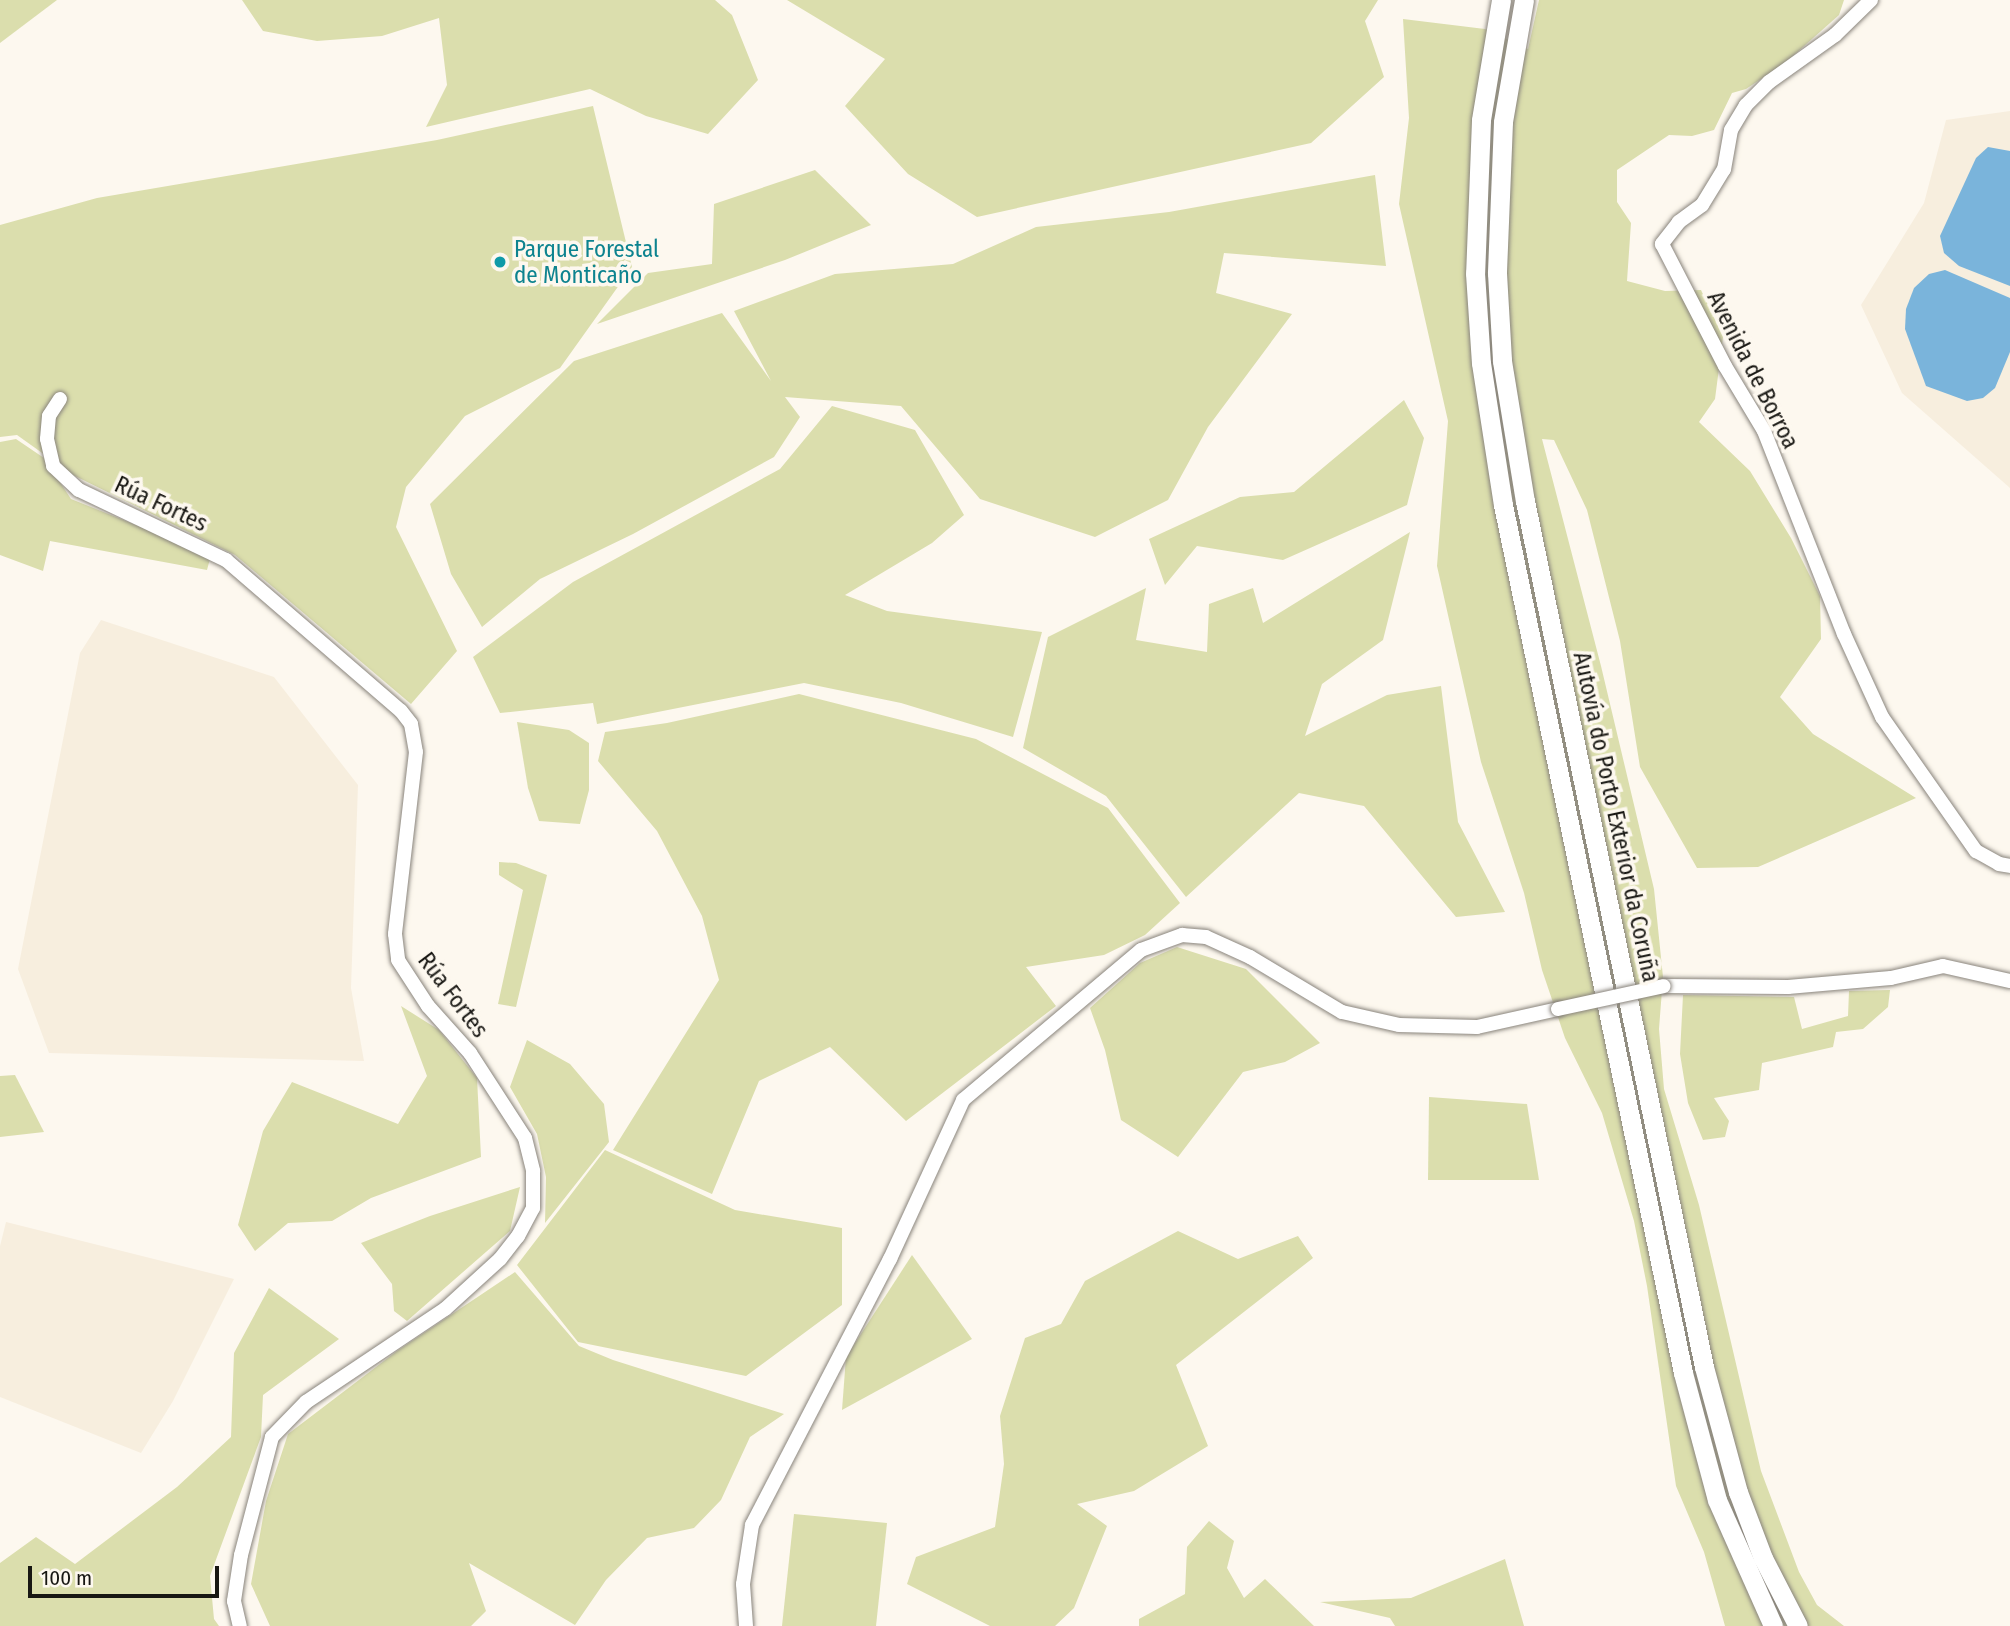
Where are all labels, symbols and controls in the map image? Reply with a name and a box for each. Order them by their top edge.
place label: Parque Forestal de Monticaño [514,235,659,289]
marker: Parque Forestal de Monticaño [492,254,508,270]
street label: Avenida de Borroa [1701,287,1805,453]
street label: Rúa Fortes [110,471,212,537]
street label: Autovía do Porto Exterior da Coruña [1568,650,1664,984]
street label: Rúa Fortes [412,947,494,1043]
scale bar [32,1552,222,1596]
text: 100 m [41,1565,92,1591]

